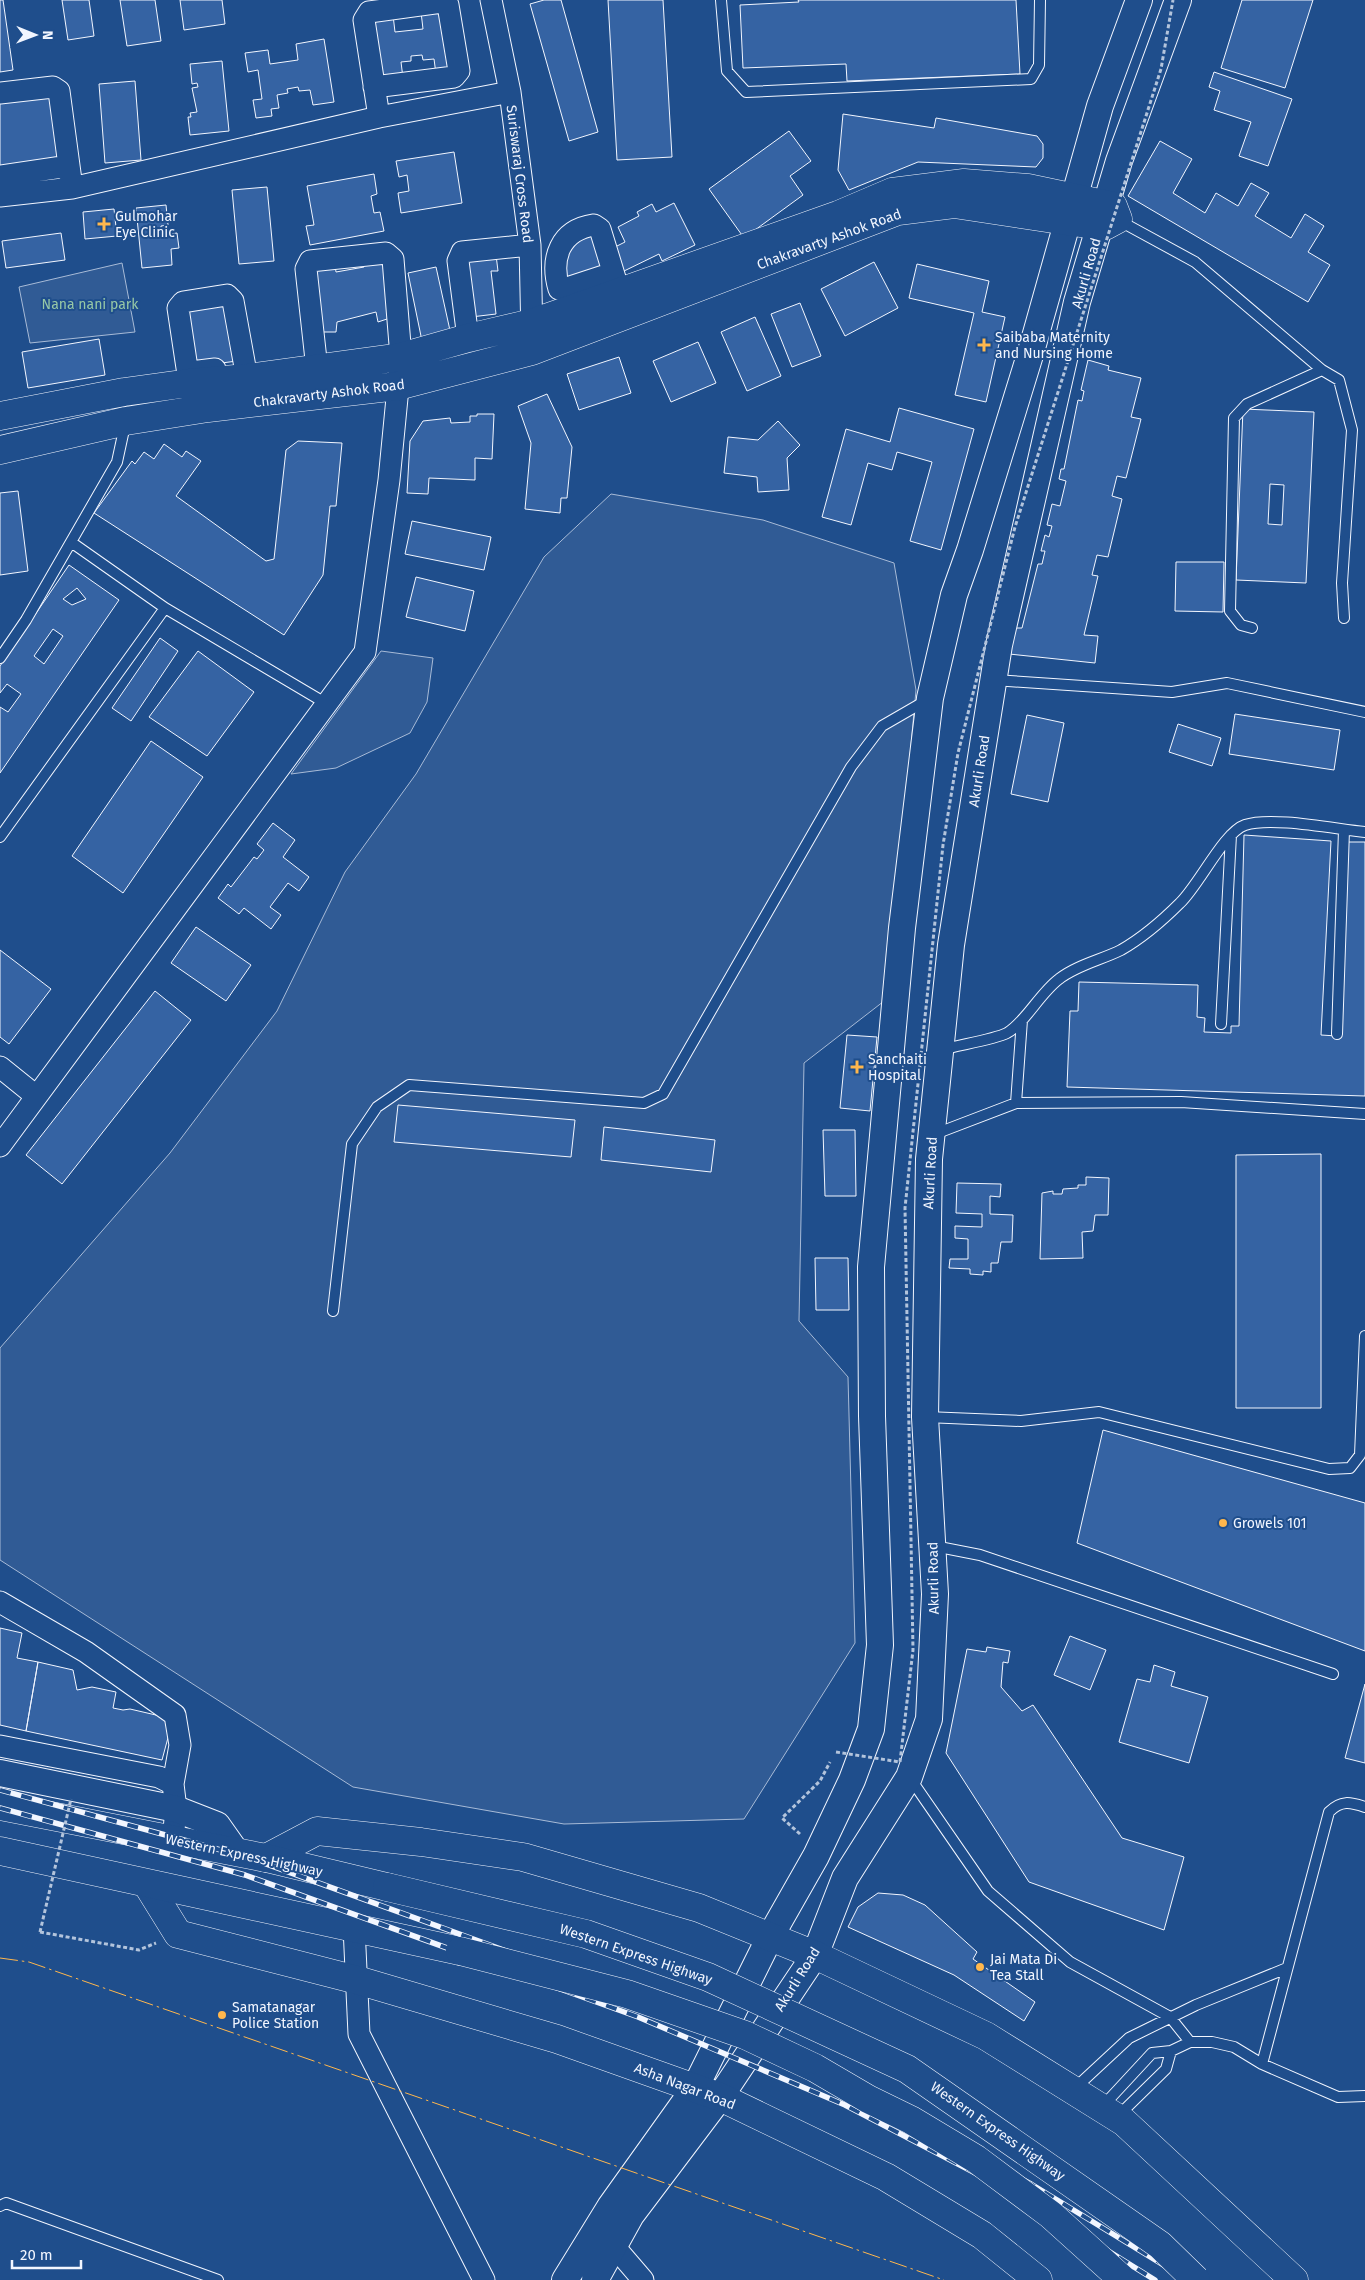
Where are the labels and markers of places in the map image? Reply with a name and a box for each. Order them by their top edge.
place label: Gulmohar Eye Clinic [115,208,178,241]
marker: Gulmohar Eye Clinic [97,217,111,231]
place label: Saibaba Maternity and Nursing Home [995,329,1113,362]
marker: Saibaba Maternity and Nursing Home [977,338,991,352]
place label: Sanchaiti Hospital [868,1051,927,1084]
marker: Sanchaiti Hospital [850,1060,864,1074]
place label: Growels 101 [1233,1515,1307,1532]
marker: Growels 101 [1217,1517,1229,1529]
place label: Jai Mata Di Tea Stall [990,1951,1057,1984]
marker: Jai Mata Di Tea Stall [974,1961,986,1973]
place label: Samatanagar Police Station [232,1999,319,2032]
marker: Samatanagar Police Station [216,2009,228,2021]

